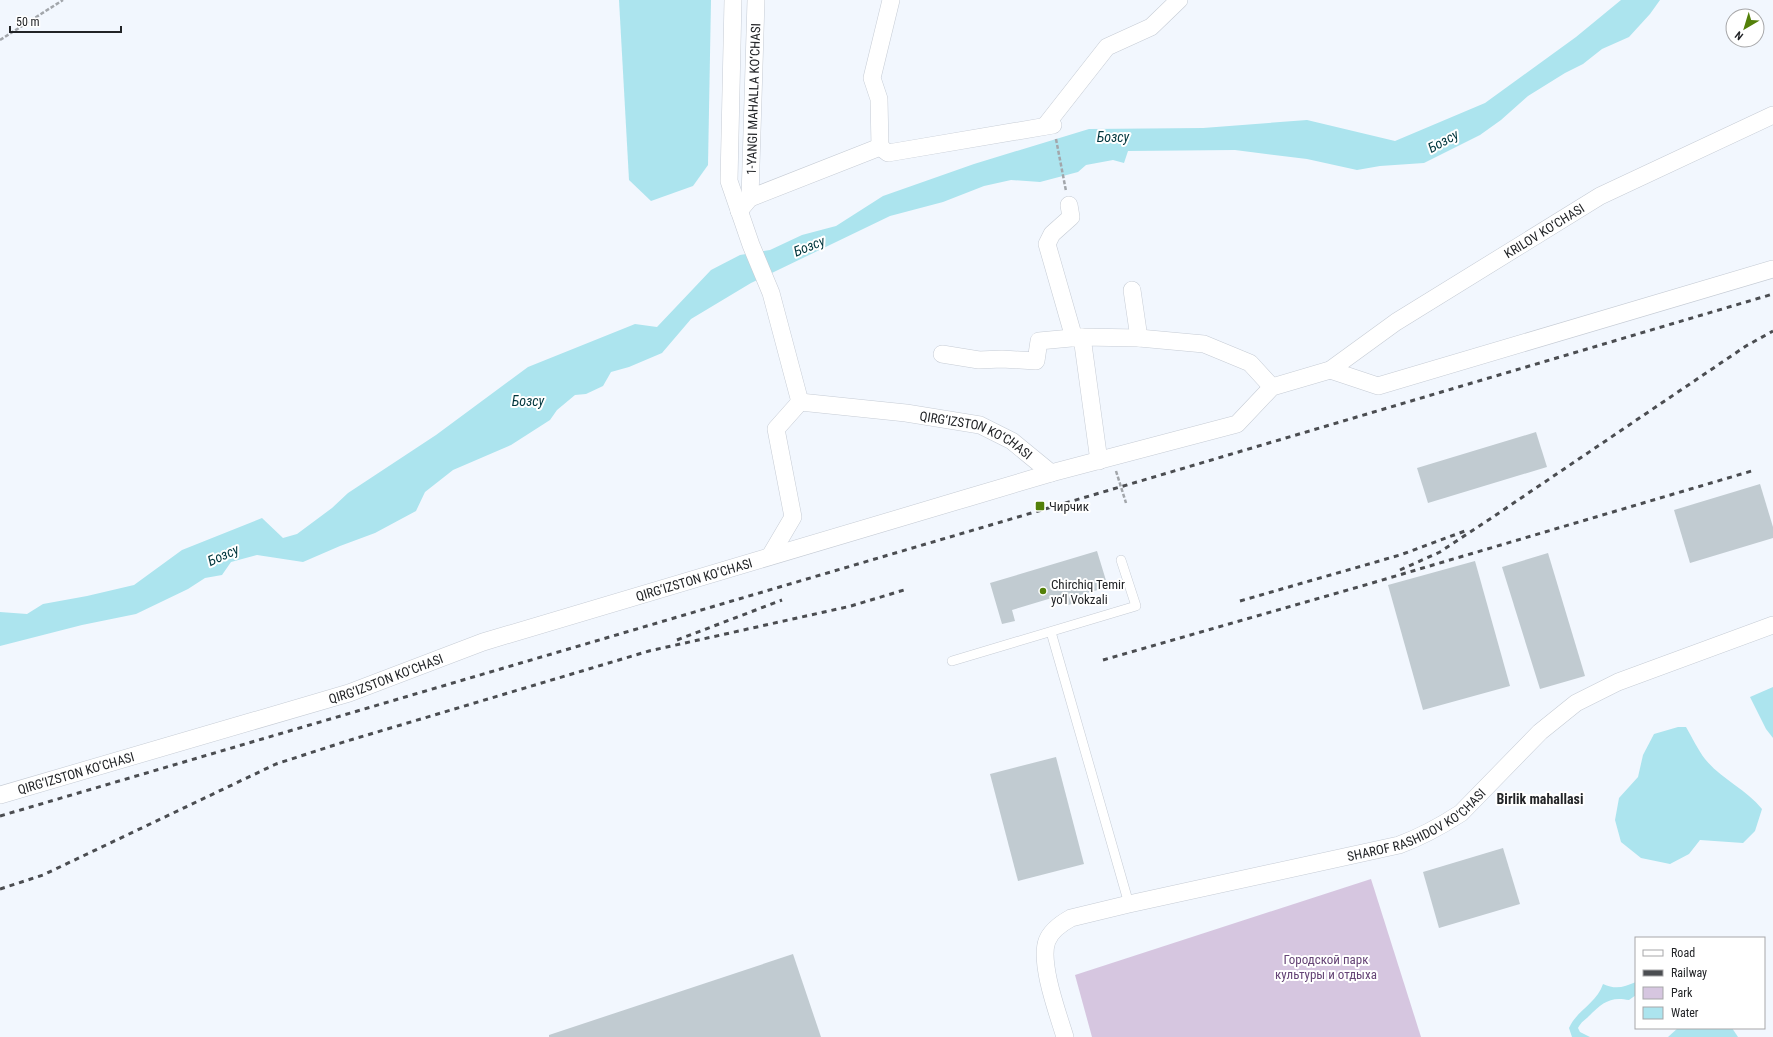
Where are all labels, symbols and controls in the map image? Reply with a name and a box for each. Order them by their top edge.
scale bar [10,8,121,34]
north arrow [1725,8,1765,48]
text: 50 m [16,15,40,29]
street label: 1-YANGI MAHALLA KO‘CHASI [744,23,763,175]
text: N [1732,28,1746,43]
water label: Бозсу [1425,126,1461,156]
water label: Бозсу [1097,129,1130,145]
street label: KRILOV KO‘CHASI [1502,201,1587,261]
water label: Бозсу [791,232,827,259]
water label: Бозсу [512,393,545,409]
street label: QIRG‘IZSTON KO‘CHASI [919,408,1035,462]
place label: Чирчик [1049,499,1090,514]
marker: Чирчик [1034,500,1046,512]
water label: Бозсу [205,541,241,569]
street label: QIRG‘IZSTON KO‘CHASI [634,555,754,604]
place label: Chirchiq Temir yo‘l Vokzali [1051,577,1125,607]
marker: Chirchiq Temir yo‘l Vokzali [1038,586,1048,596]
street label: QIRG‘IZSTON KO‘CHASI [327,651,445,707]
street label: QIRG‘IZSTON KO‘CHASI [16,749,136,797]
street label: SHAROF RASHIDOV KO'CHASI [1346,786,1489,864]
district label: Birlik mahallasi [1497,791,1584,807]
legend [1635,937,1765,1029]
text: Road [1671,946,1695,960]
park label: Городской парк культуры и отдыха [1275,952,1377,982]
text: Railway [1671,966,1707,980]
text: Park [1671,986,1693,1000]
text: Water [1671,1006,1699,1020]

